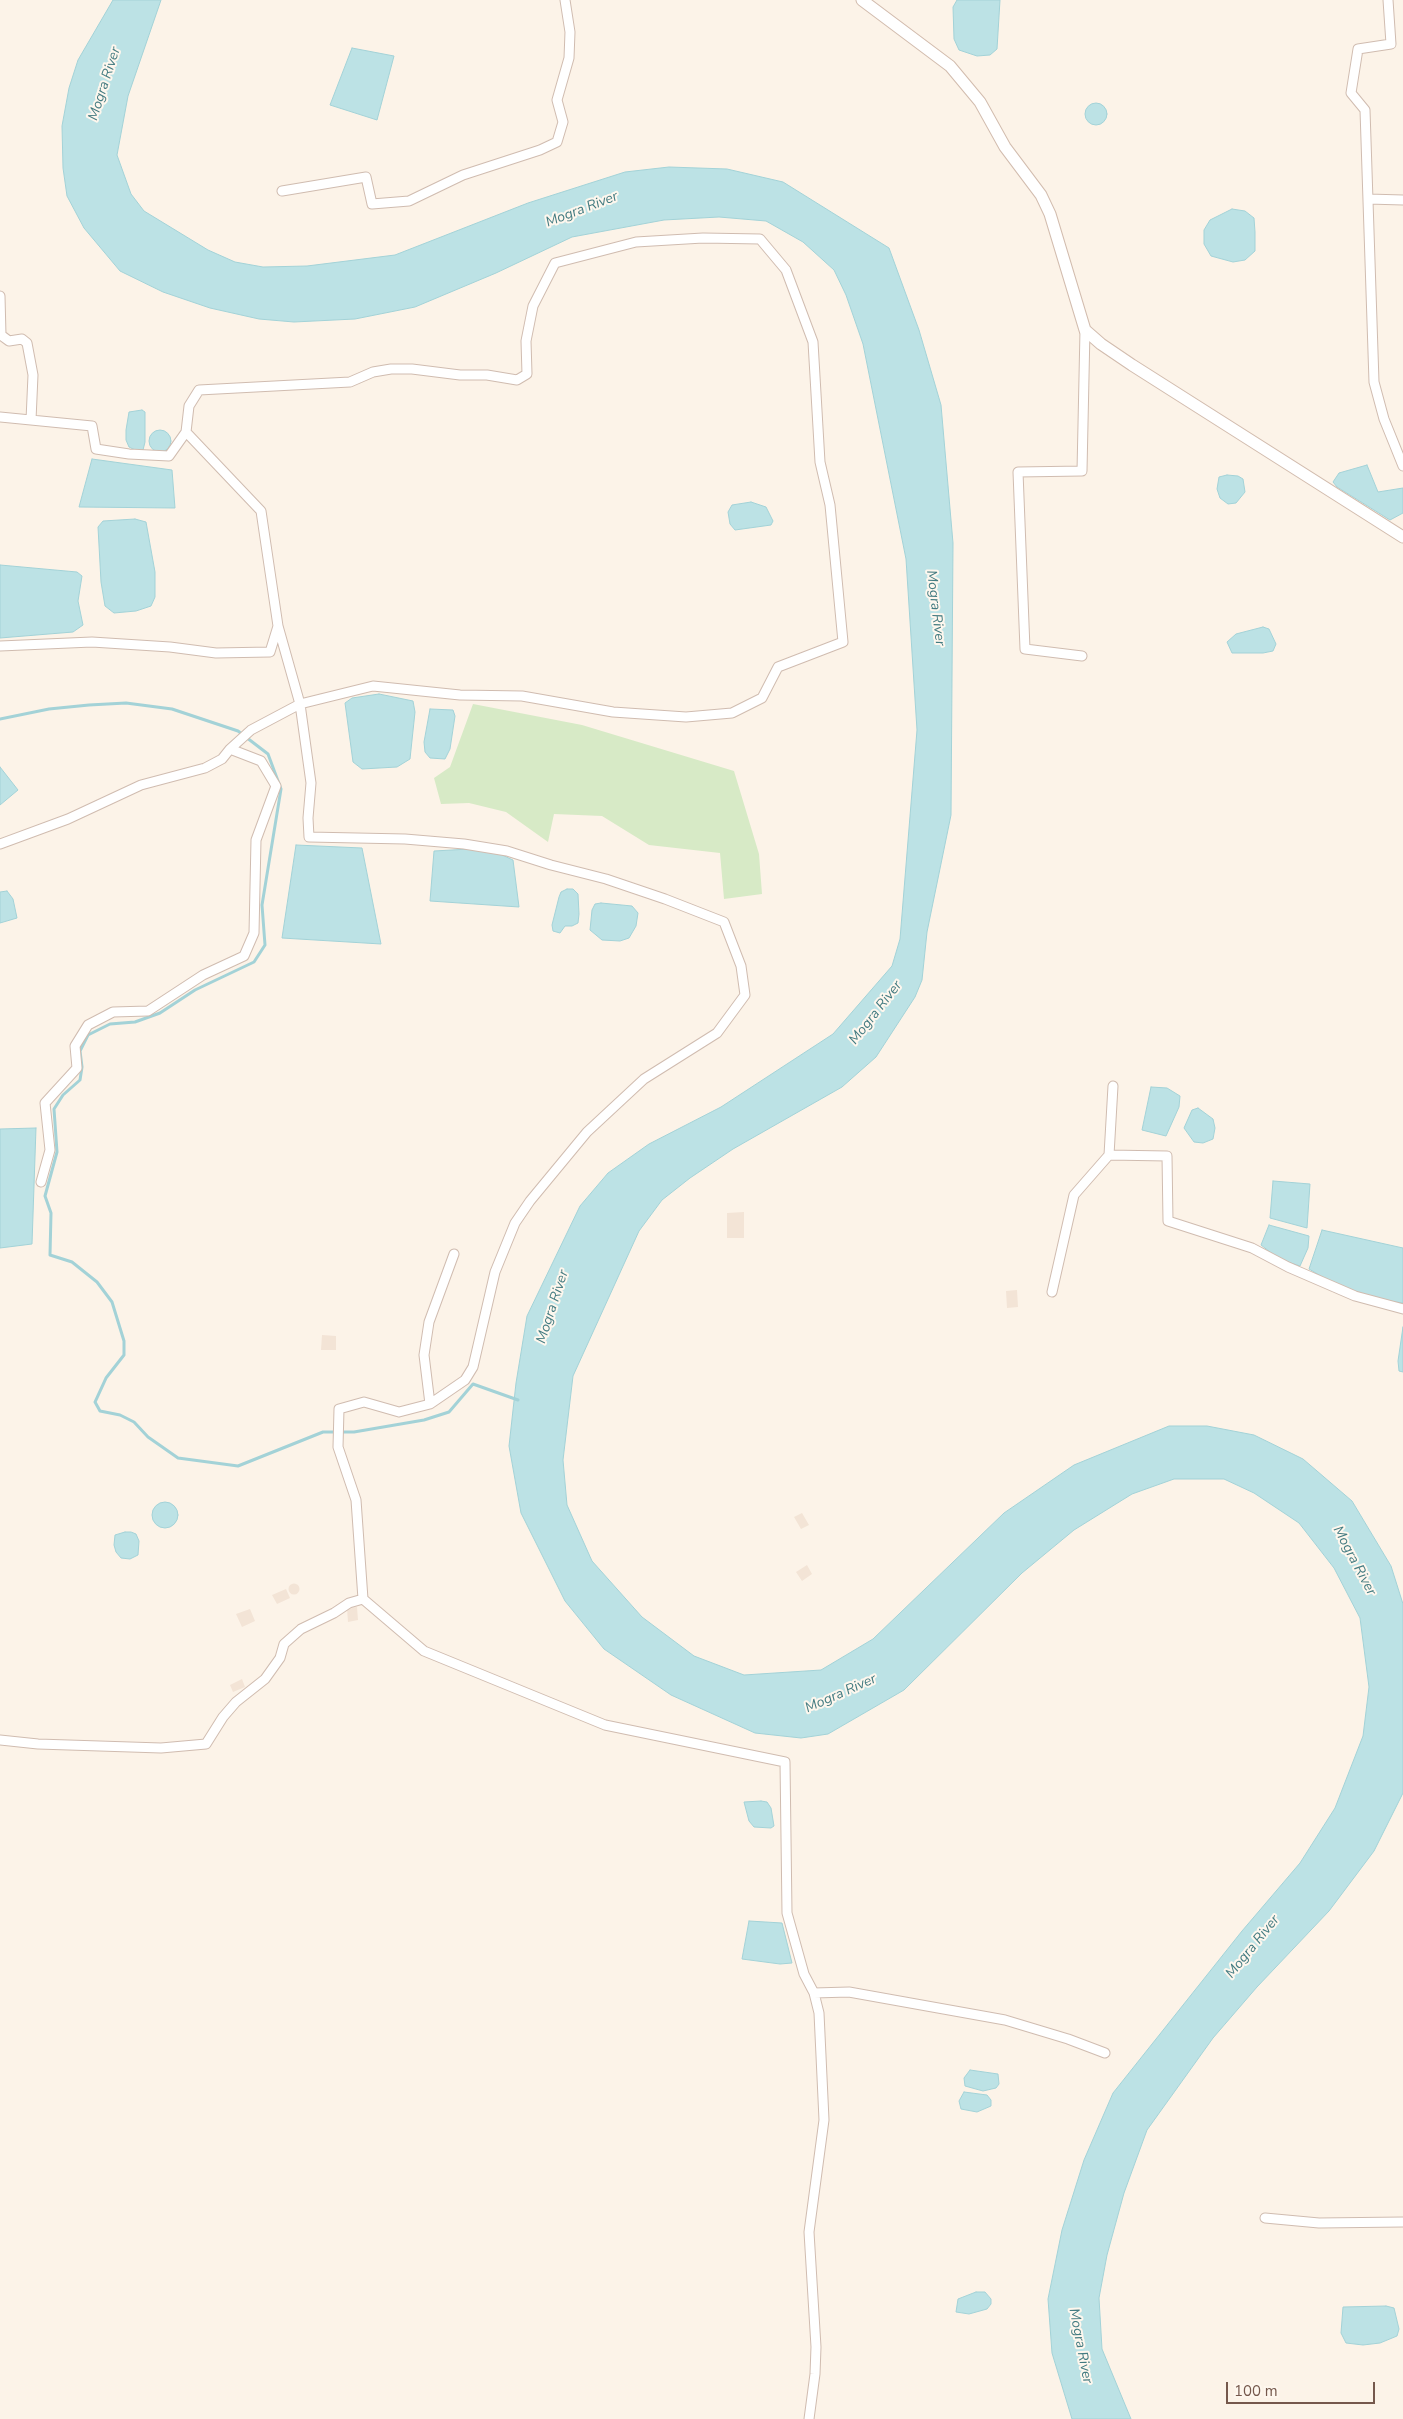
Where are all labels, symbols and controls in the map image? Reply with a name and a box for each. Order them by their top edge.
water label: Mogra River [85,45,125,123]
water label: Mogra River [543,189,621,231]
water label: Mogra River [922,569,948,647]
water label: Mogra River [846,978,906,1048]
water label: Mogra River [533,1268,573,1346]
water label: Mogra River [1329,1523,1379,1599]
water label: Mogra River [803,1671,879,1717]
water label: Mogra River [1223,1912,1283,1982]
water label: Mogra River [1064,2307,1096,2385]
scale bar [1228,2372,1377,2404]
text: 100 m [1234,2381,1278,2401]

